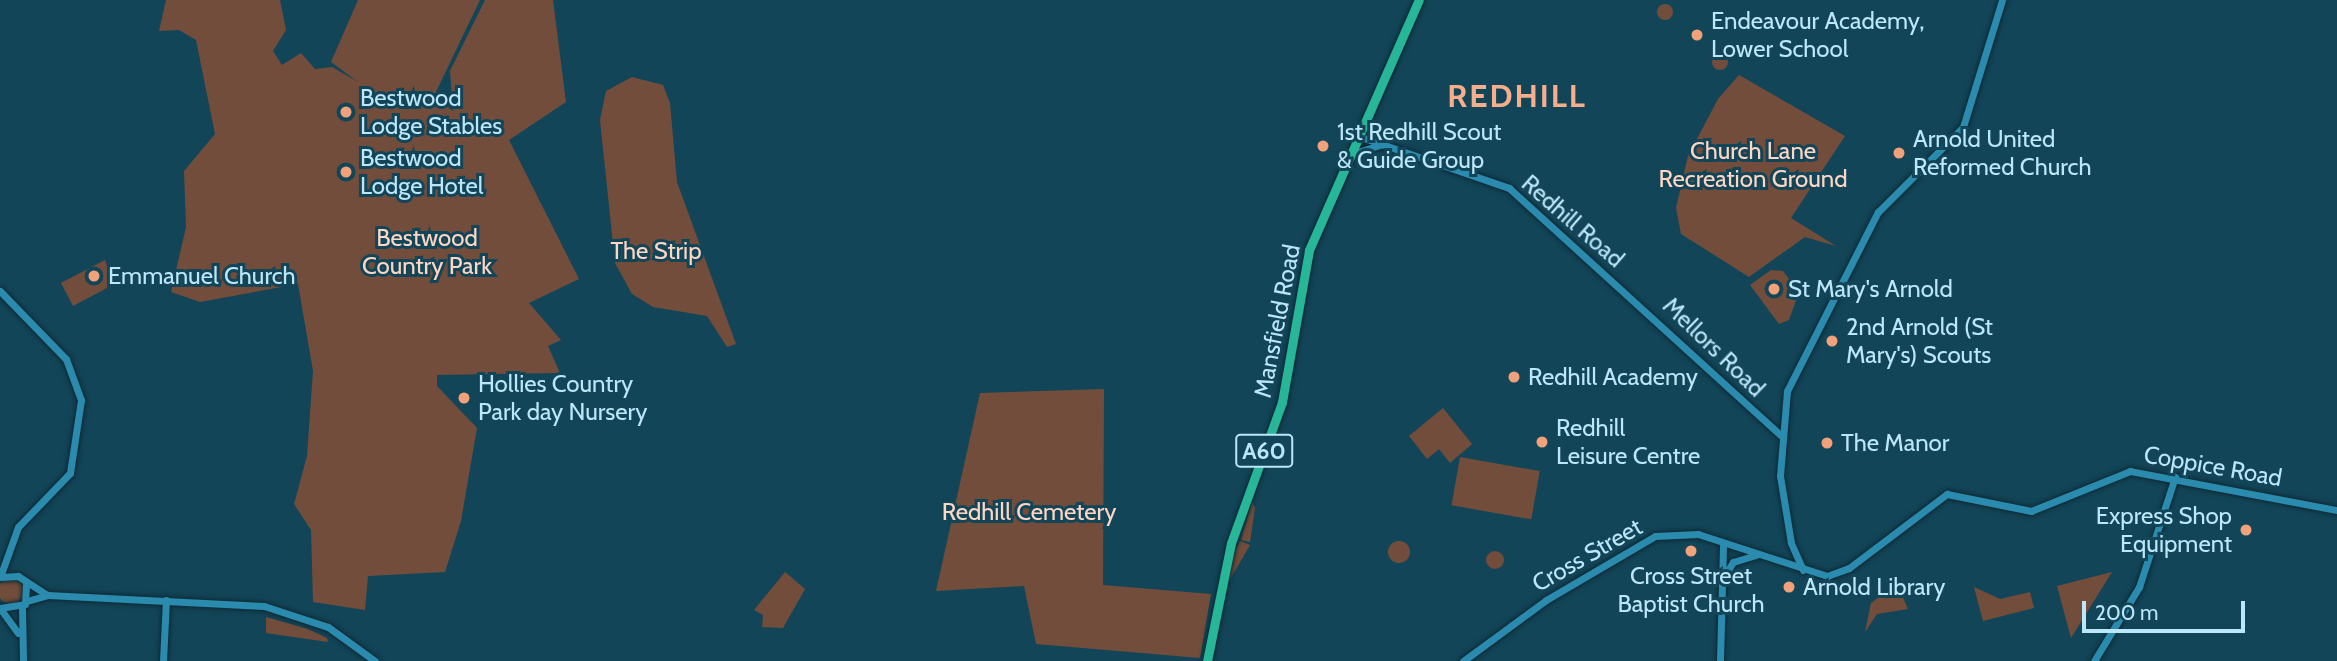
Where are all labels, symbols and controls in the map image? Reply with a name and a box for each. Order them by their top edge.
place label: Endeavour Academy, Lower School [1711,7,1924,63]
marker: Endeavour Academy, Lower School [1689,27,1705,43]
district label: REDHILL [1448,77,1586,115]
place label: Bestwood Lodge Stables [360,84,502,140]
marker: Bestwood Lodge Stables [338,104,354,120]
place label: 1st Redhill Scout & Guide Group [1337,118,1501,174]
place label: Arnold United Reformed Church [1913,125,2091,181]
park label: Church Lane Recreation Ground [1659,137,1847,193]
marker: 1st Redhill Scout & Guide Group [1315,138,1331,154]
place label: Bestwood Lodge Hotel [360,144,484,200]
marker: Arnold United Reformed Church [1891,145,1907,161]
marker: Bestwood Lodge Hotel [338,164,354,180]
street label: Redhill Road [1516,169,1630,273]
park label: Bestwood Country Park [362,224,492,280]
park label: The Strip [610,237,702,265]
street label: Mansfield Road [1248,242,1306,400]
place label: Emmanuel Church [108,262,296,290]
marker: Emmanuel Church [86,268,102,284]
place label: St Mary's Arnold [1788,275,1953,303]
marker: St Mary's Arnold [1766,281,1782,297]
street label: Mellors Road [1657,291,1771,403]
place label: 2nd Arnold (St Mary's) Scouts [1846,313,1993,369]
marker: 2nd Arnold (St Mary's) Scouts [1824,333,1840,349]
place label: Redhill Academy [1528,363,1698,391]
marker: Redhill Academy [1506,369,1522,385]
place label: Hollies Country Park day Nursery [478,370,647,426]
marker: Hollies Country Park day Nursery [456,390,472,406]
place label: Redhill Leisure Centre [1556,414,1700,470]
place label: The Manor [1841,429,1949,457]
road number: A60 [1234,432,1294,471]
marker: Redhill Leisure Centre [1534,434,1550,450]
marker: The Manor [1819,435,1835,451]
street label: Coppice Road [2142,440,2284,492]
park label: Redhill Cemetery [942,498,1116,526]
place label: Express Shop Equipment [2096,502,2232,558]
street label: Cross Street [1527,512,1647,598]
marker: Express Shop Equipment [2238,522,2254,538]
marker: Cross Street Baptist Church [1683,543,1699,559]
place label: Cross Street Baptist Church [1617,562,1765,618]
place label: Arnold Library [1803,573,1945,601]
marker: Arnold Library [1781,579,1797,595]
scale bar [2085,588,2248,632]
text: 200 m [2095,600,2158,625]

